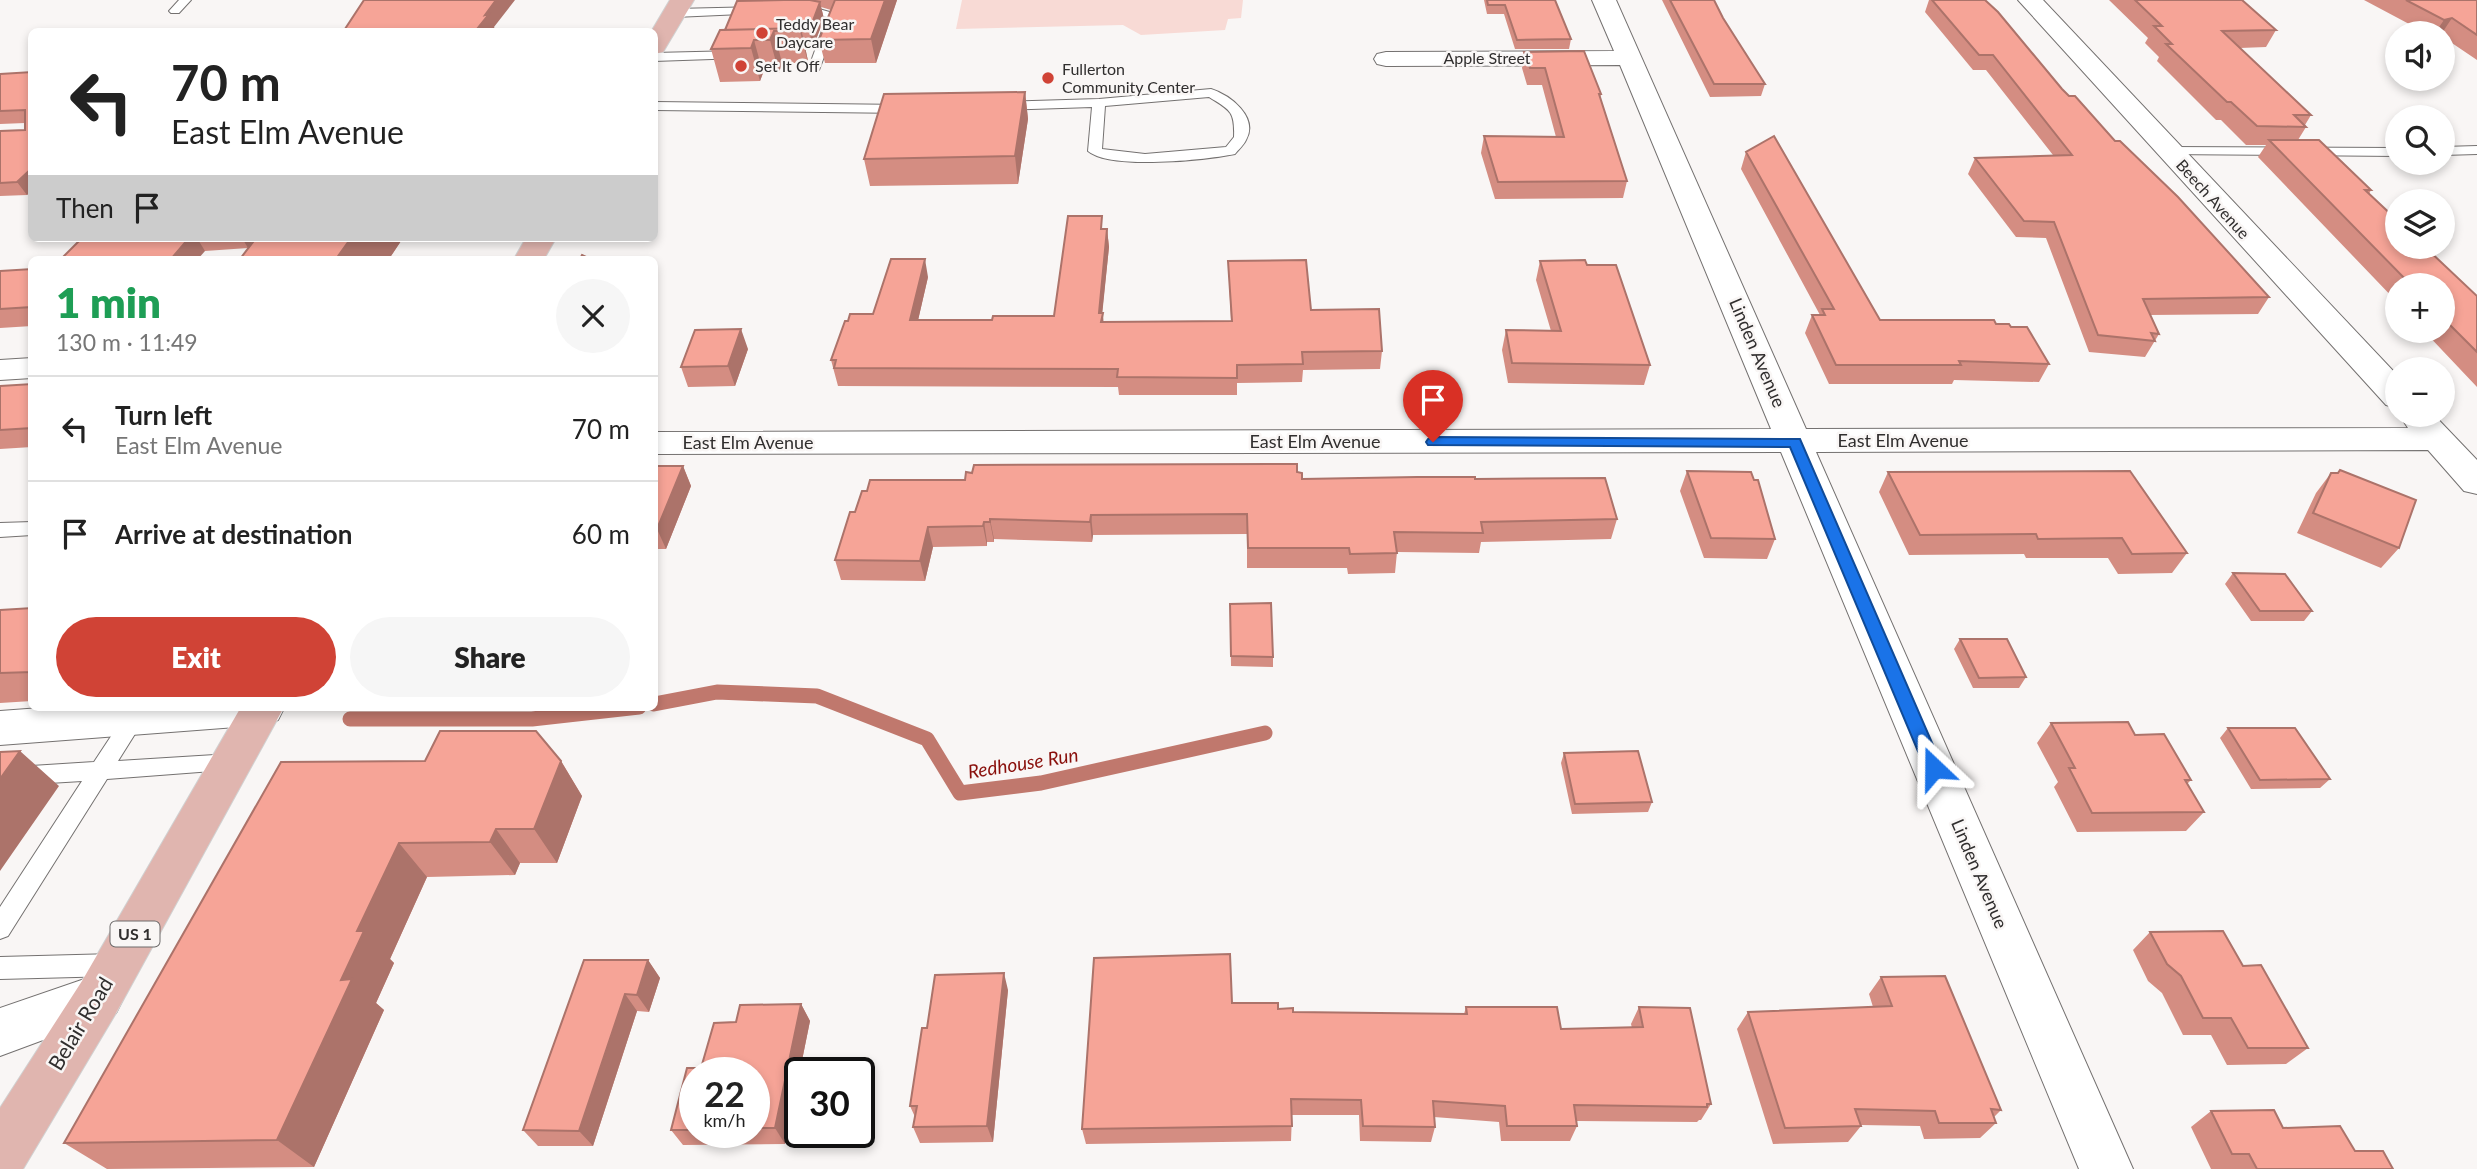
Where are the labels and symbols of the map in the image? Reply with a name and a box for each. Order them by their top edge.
place label: Teddy Bear Daycare [776,14,854,51]
marker: Teddy Bear Daycare [754,25,770,41]
street label: Apple Street [1443,48,1531,67]
place label: Set It Off [755,56,820,75]
marker: Set It Off [733,58,749,74]
place label: Fullerton Community Center [1062,59,1195,96]
marker: Fullerton Community Center [1040,70,1056,86]
street label: Beech Avenue [2173,155,2254,242]
street label: Linden Avenue [1725,295,1791,411]
pin [1403,370,1463,442]
street label: East Elm Avenue [1837,429,1969,451]
street label: East Elm Avenue [1249,430,1381,452]
street label: East Elm Avenue [682,431,814,453]
position arrow [1897,731,1971,805]
water label: Redhouse Run [966,742,1080,783]
street label: Linden Avenue [1947,816,2013,932]
road number: US 1 [110,922,160,946]
street label: Belair Road [42,972,117,1074]
speed limit sign: 30 [784,1057,875,1148]

